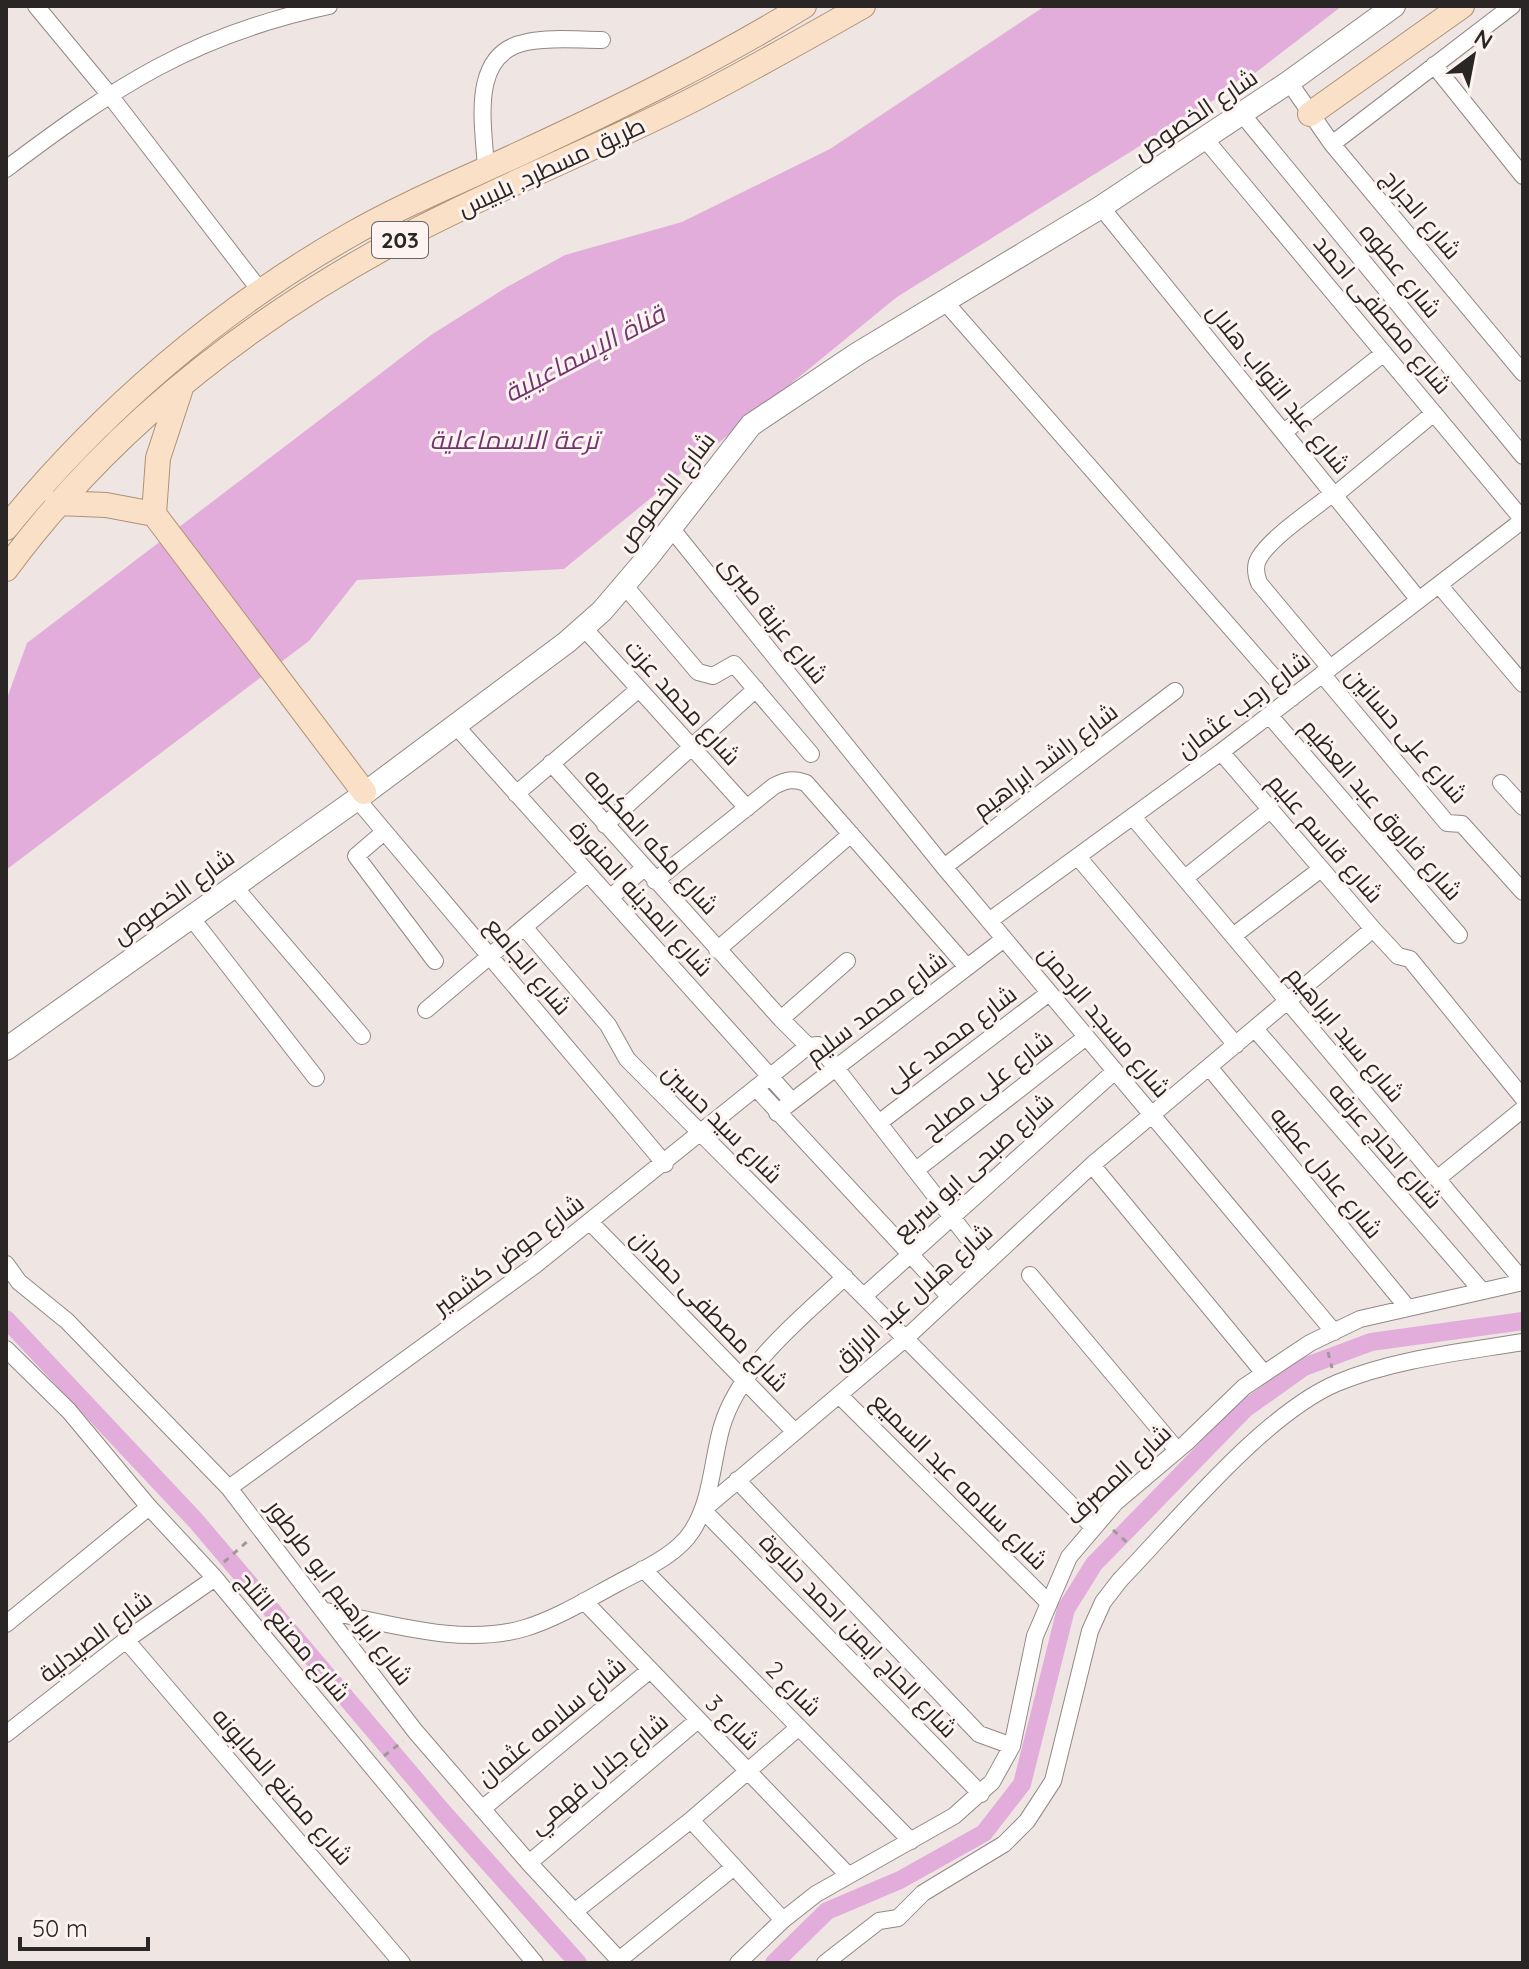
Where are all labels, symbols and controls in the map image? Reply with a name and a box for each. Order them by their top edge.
north arrow [1433,16,1513,96]
text: N [1469,23,1498,55]
street label: شارع الخصوص [1127,61,1264,168]
street label: طريق مسطرد, بلبيس [453,109,650,223]
street label: شارع الجراج [1374,163,1468,266]
street label: شارع عطوه [1352,217,1448,325]
road number: 203 [372,222,428,258]
street label: شارع مصطفى احمد [1306,228,1458,401]
water label: قناة الإسماعيلية [498,296,672,409]
street label: شارع عبد التواب هلال [1199,297,1357,481]
water label: ترعة الاسماعلية [430,423,603,456]
street label: شارع الخصوص [609,425,723,558]
street label: شارع عزبة صبرى [711,549,835,691]
street label: شارع محمد عزت [617,633,747,772]
street label: شارع رجب عثمان [1170,644,1317,766]
street label: شارع على حسانين [1338,661,1474,810]
street label: شارع راشد ابراهيم [967,696,1125,826]
street label: شارع فاروق عبد العظيم [1293,712,1469,907]
street label: شارع مكه المكرمه [577,762,725,922]
street label: شارع قاسم عليم [1260,767,1390,910]
street label: شارع المدينه المنورة [563,814,720,984]
street label: شارع الخصوص [106,842,241,952]
street label: شارع الجامع [478,911,578,1022]
street label: شارع مسجد الرحمن [1031,939,1177,1105]
street label: شارع محمد سليم [800,944,954,1071]
street label: شارع سيد ابراهيم [1279,960,1411,1109]
street label: شارع محمد على [878,978,1023,1099]
street label: شارع على مصلح [916,1024,1059,1146]
street label: شارع سيد حسين [655,1057,789,1191]
street label: شارع الحاج عرفه [1321,1076,1449,1216]
street label: شارع صبحى ابو سريع [887,1086,1061,1247]
street label: شارع عادل عطيه [1263,1100,1389,1245]
street label: شارع حوض كشمير [425,1187,591,1323]
street label: شارع هلال عبد الرازق [826,1216,1000,1377]
street label: شارع مصطفى حمدان [623,1222,795,1399]
street label: شارع سلامه عبد السميع [864,1386,1055,1577]
street label: شارع المصرف [1059,1417,1179,1532]
street label: شارع ابراهيم ابو طرطور [258,1492,420,1692]
street label: شارع الحاج ايمن احمد حلاوة [752,1527,964,1745]
street label: شارع مصنع الثلج [229,1565,357,1708]
street label: شارع الصيدلية [32,1584,159,1690]
street label: شارع سلامه عثمان [470,1650,633,1794]
street label: شارع 2 [759,1654,828,1723]
street label: شارع 3 [698,1688,767,1757]
street label: شارع مصنع الصابونه [205,1701,360,1872]
street label: شارع جلال فهمي [522,1706,677,1844]
scale bar [20,1901,148,1951]
text: 50 m [32,1913,88,1943]

